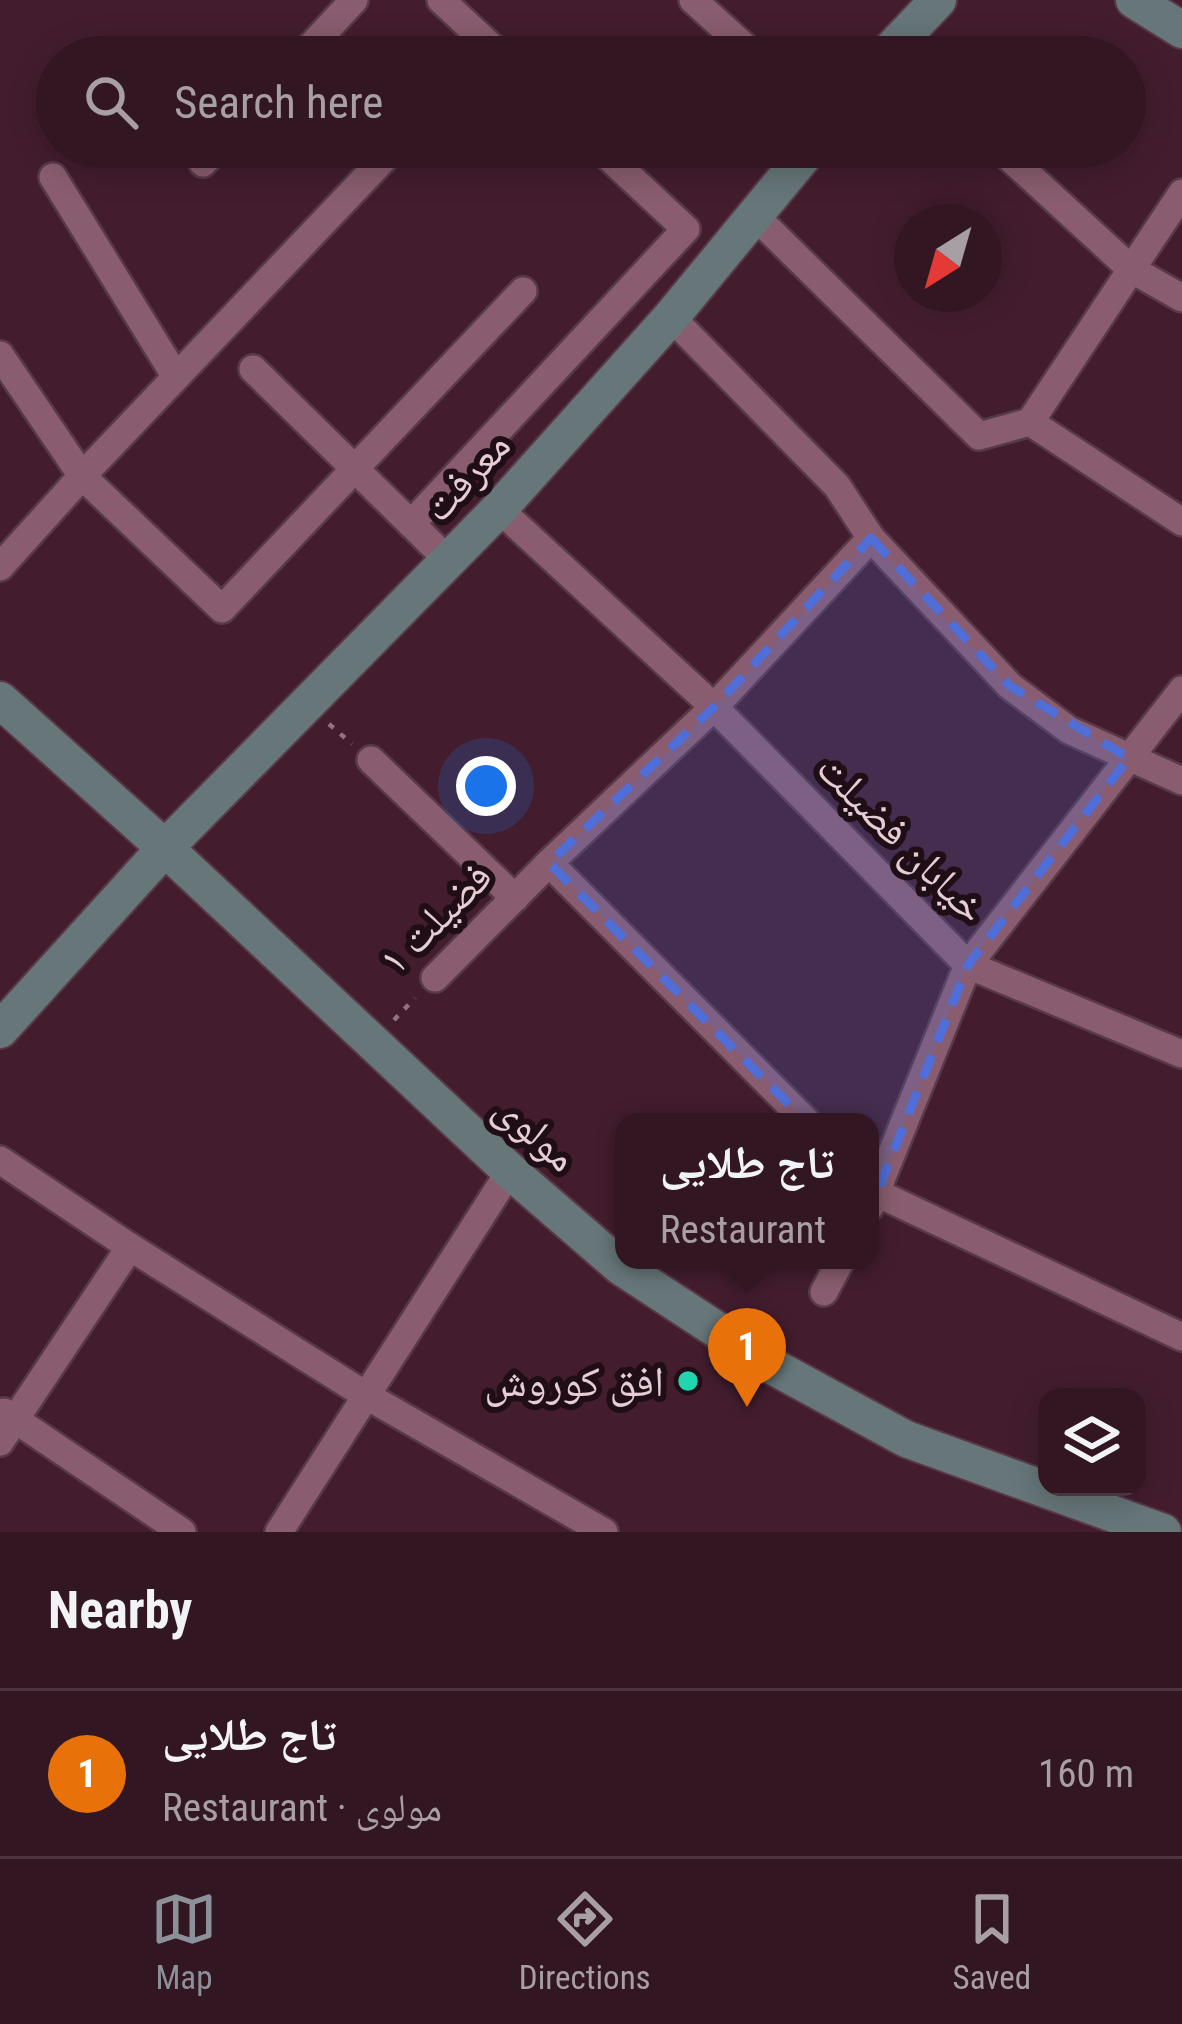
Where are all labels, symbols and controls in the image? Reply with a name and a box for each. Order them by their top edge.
search box [36,36,1146,168]
icon: search [78,69,144,135]
text: Search here [174,76,383,129]
north arrow [894,204,1002,312]
street label: معرفت [412,421,520,531]
street label: خیابان فضیلت [807,743,997,933]
your location [456,756,516,816]
street label: فضیلت ۱ [369,852,501,984]
street label: مولوی [484,1083,587,1182]
popup [615,1113,879,1269]
text: تاج طلایی [660,1136,834,1189]
text: Restaurant [660,1207,826,1253]
pin: 1 [708,1308,786,1407]
place label: افق کوروش [484,1357,664,1407]
marker: افق کوروش [675,1368,701,1394]
map controls [1038,1388,1146,1496]
button: layers [1038,1388,1146,1496]
text: Nearby [48,1581,192,1640]
text: تاج طلایی [162,1708,336,1761]
text: 1 [77,1751,97,1797]
text: 160 m [1038,1751,1134,1797]
text: Restaurant · مولوی [162,1785,442,1831]
tab: Map [151,1886,217,1997]
tab: Directions [519,1886,651,1997]
tab: Saved [953,1886,1031,1997]

